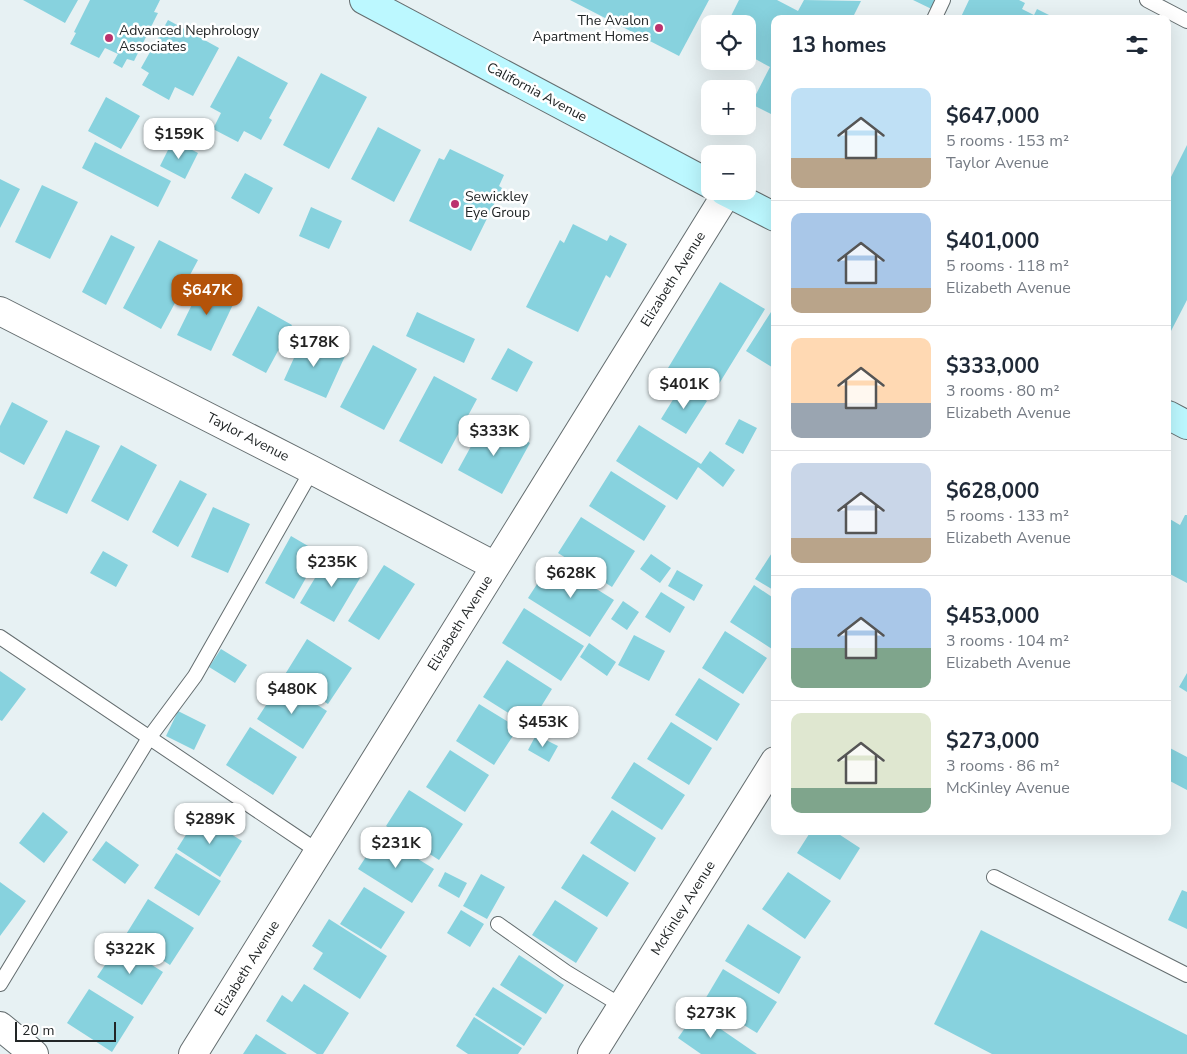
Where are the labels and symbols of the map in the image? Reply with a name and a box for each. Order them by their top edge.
place label: The Avalon Apartment Homes [532,11,649,46]
place label: Advanced Nephrology Associates [119,21,260,56]
marker: The Avalon Apartment Homes [653,22,665,34]
marker: Advanced Nephrology Associates [103,32,115,44]
street label: California Avenue [483,58,591,126]
pin: $159K [144,118,214,160]
place label: Sewickley Eye Group [465,187,530,222]
marker: Sewickley Eye Group [449,198,461,210]
street label: Elizabeth Avenue [636,228,710,330]
pin: $647K [172,274,242,316]
pin: $178K [279,326,349,368]
pin: $401K [649,368,719,410]
street label: Taylor Avenue [204,408,292,466]
pin: $333K [459,414,529,457]
pin: $235K [297,546,367,588]
pin: $628K [536,556,606,599]
street label: Elizabeth Avenue [423,572,497,674]
pin: $480K [257,672,327,715]
pin: $453K [508,706,578,748]
pin: $289K [175,802,245,845]
pin: $231K [361,826,431,869]
street label: McKinley Avenue [646,857,720,959]
street label: Elizabeth Avenue [210,917,284,1019]
pin: $322K [95,932,165,975]
pin: $273K [676,996,746,1039]
scale bar [15,1019,116,1042]

